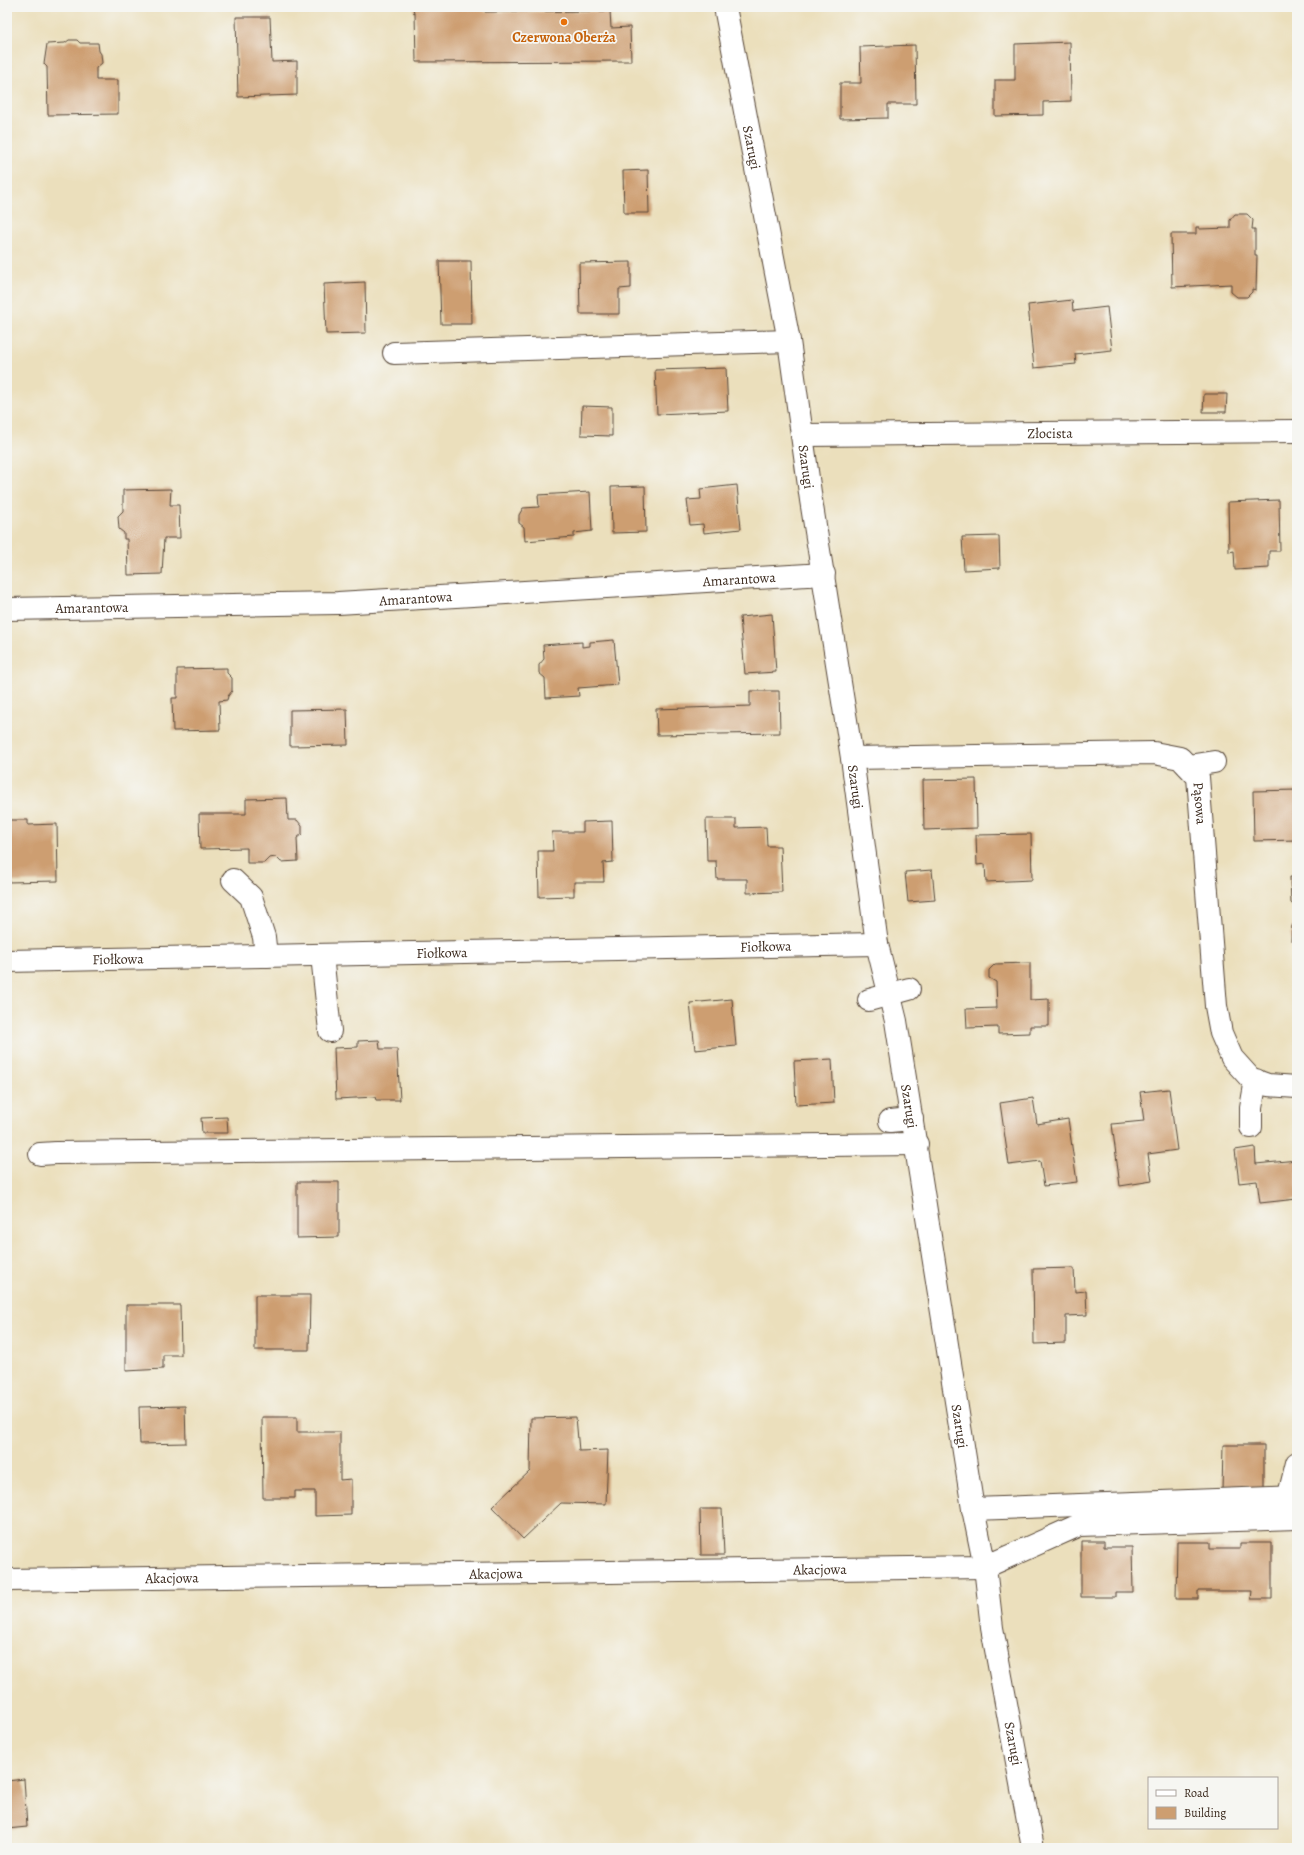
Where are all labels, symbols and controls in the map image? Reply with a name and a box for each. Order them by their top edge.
marker: Czerwona Oberża [559,17,569,27]
place label: Czerwona Oberża [512,28,616,47]
street label: Szarugi [738,124,765,171]
street label: Złocista [1027,424,1073,443]
street label: Szarugi [793,444,818,490]
street label: Amarantowa [701,568,777,591]
street label: Amarantowa [378,587,453,611]
street label: Amarantowa [54,598,129,618]
street label: Szarugi [843,764,868,810]
street label: Pąsowa [1188,781,1211,826]
street label: Fiołkowa [740,937,792,957]
street label: Fiołkowa [416,943,468,963]
street label: Fiołkowa [92,949,144,969]
street label: Szarugi [896,1083,922,1130]
street label: Szarugi [947,1403,972,1450]
street label: Akacjowa [792,1560,847,1580]
street label: Akacjowa [468,1564,523,1584]
street label: Akacjowa [144,1568,199,1588]
street label: Szarugi [1000,1720,1026,1767]
legend [1148,1777,1278,1829]
text: Road [1184,1785,1210,1801]
text: Building [1184,1805,1226,1821]

